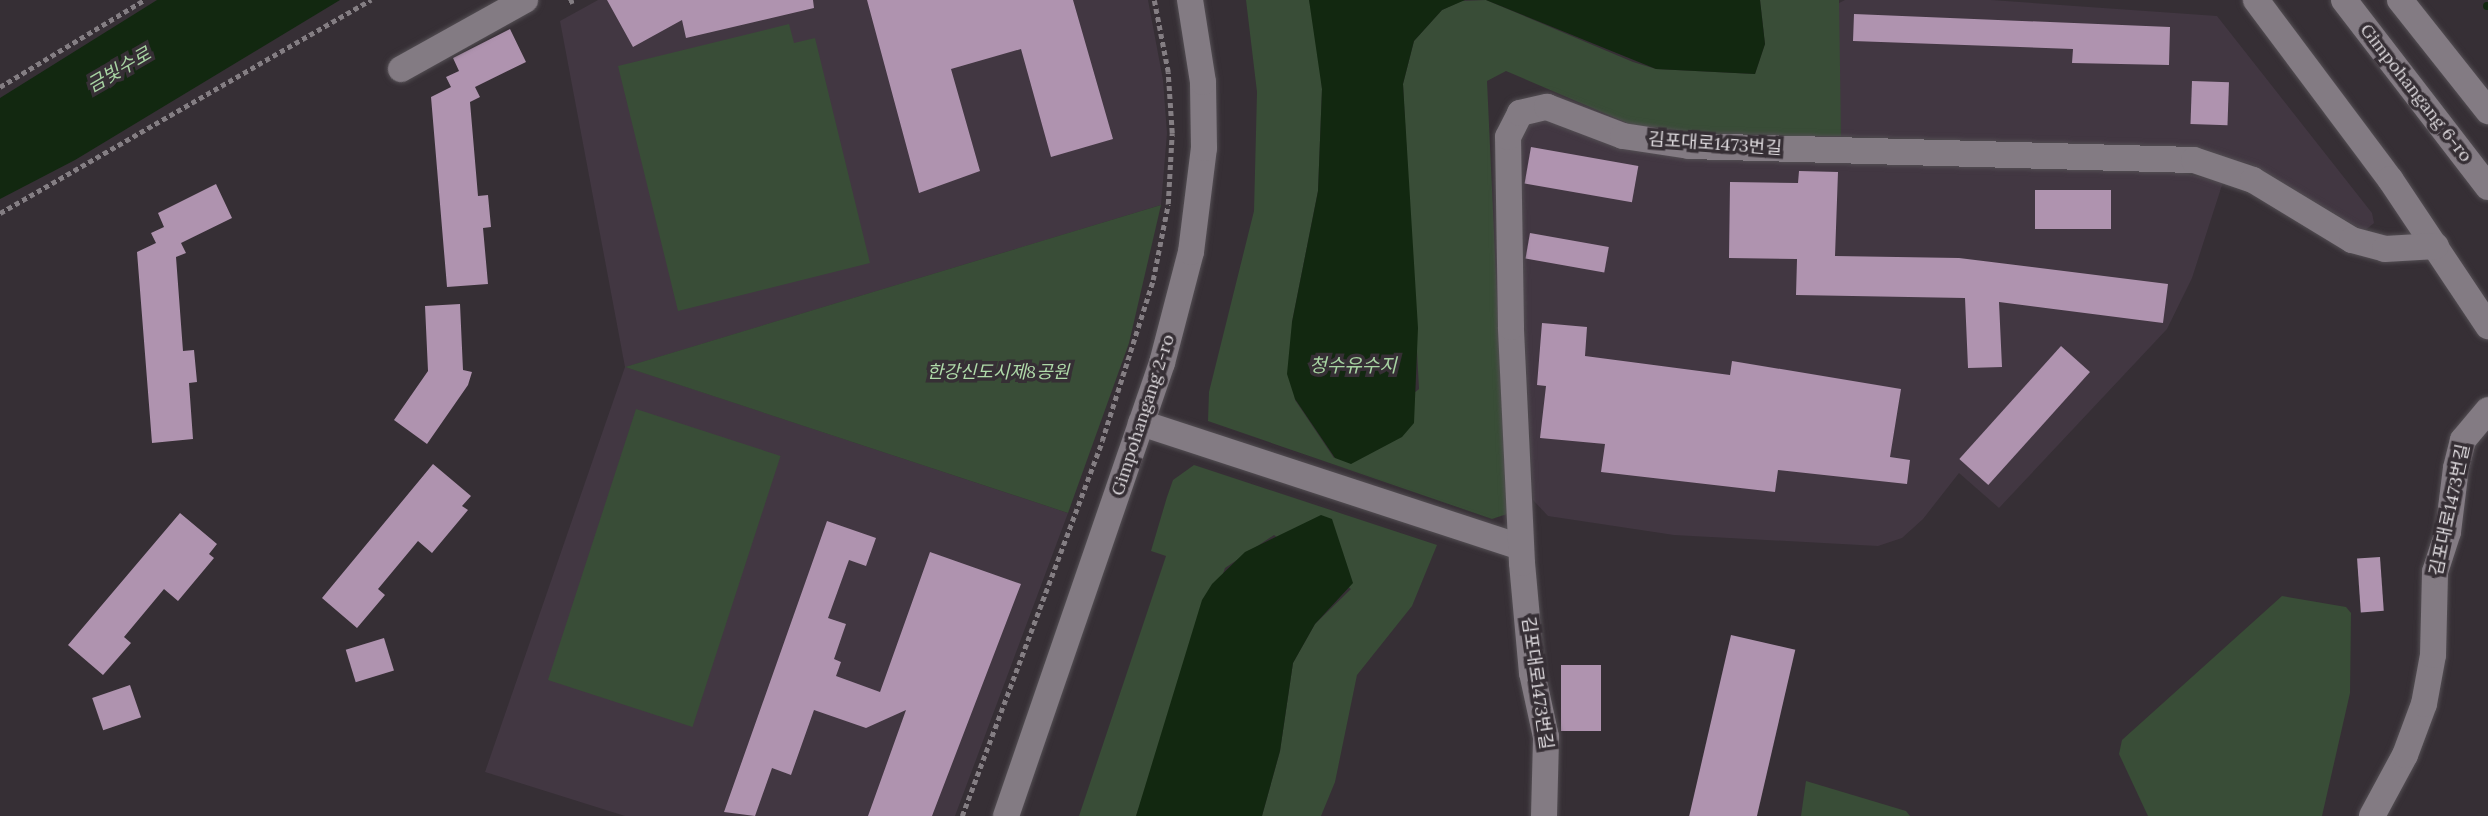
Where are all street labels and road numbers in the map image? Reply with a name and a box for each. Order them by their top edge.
street label: Gimpohangang 6-ro [2355,20,2477,166]
street label: 김포대로1473번길 [1647,129,1783,159]
street label: Gimpohangang 2-ro [1107,332,1179,498]
street label: 김포대로1473번길 [2426,442,2474,578]
street label: 김포대로1473번길 [1517,615,1557,751]

